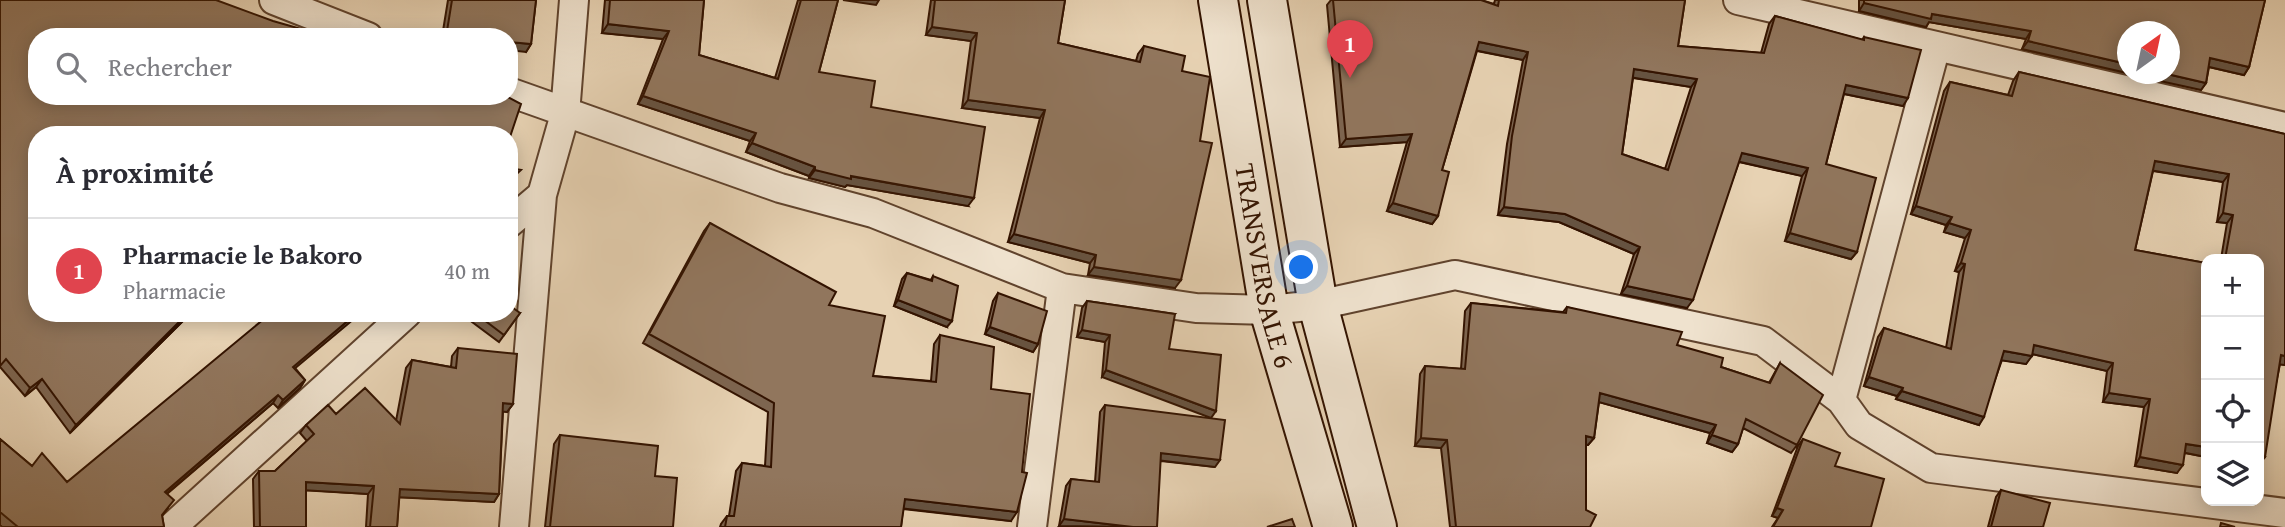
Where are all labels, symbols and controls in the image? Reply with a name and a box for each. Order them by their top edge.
pin: 1 [1327,20,1373,78]
north arrow [2117,21,2180,84]
search box [28,28,518,105]
text: Rechercher [108,47,232,86]
icon: search [52,48,90,86]
text: À proximité [56,150,214,194]
street label: TRANSVERSALE 6 [1225,161,1306,373]
text: Pharmacie le Bakoro [123,235,362,274]
your location [1284,250,1318,284]
text: 1 [73,254,85,287]
text: 40 m [444,254,490,287]
map controls [2201,254,2264,506]
button: + [2201,254,2264,317]
text: Pharmacie [123,274,226,307]
button: − [2201,317,2264,380]
button: locate [2201,380,2264,443]
button: layers [2201,443,2264,506]

